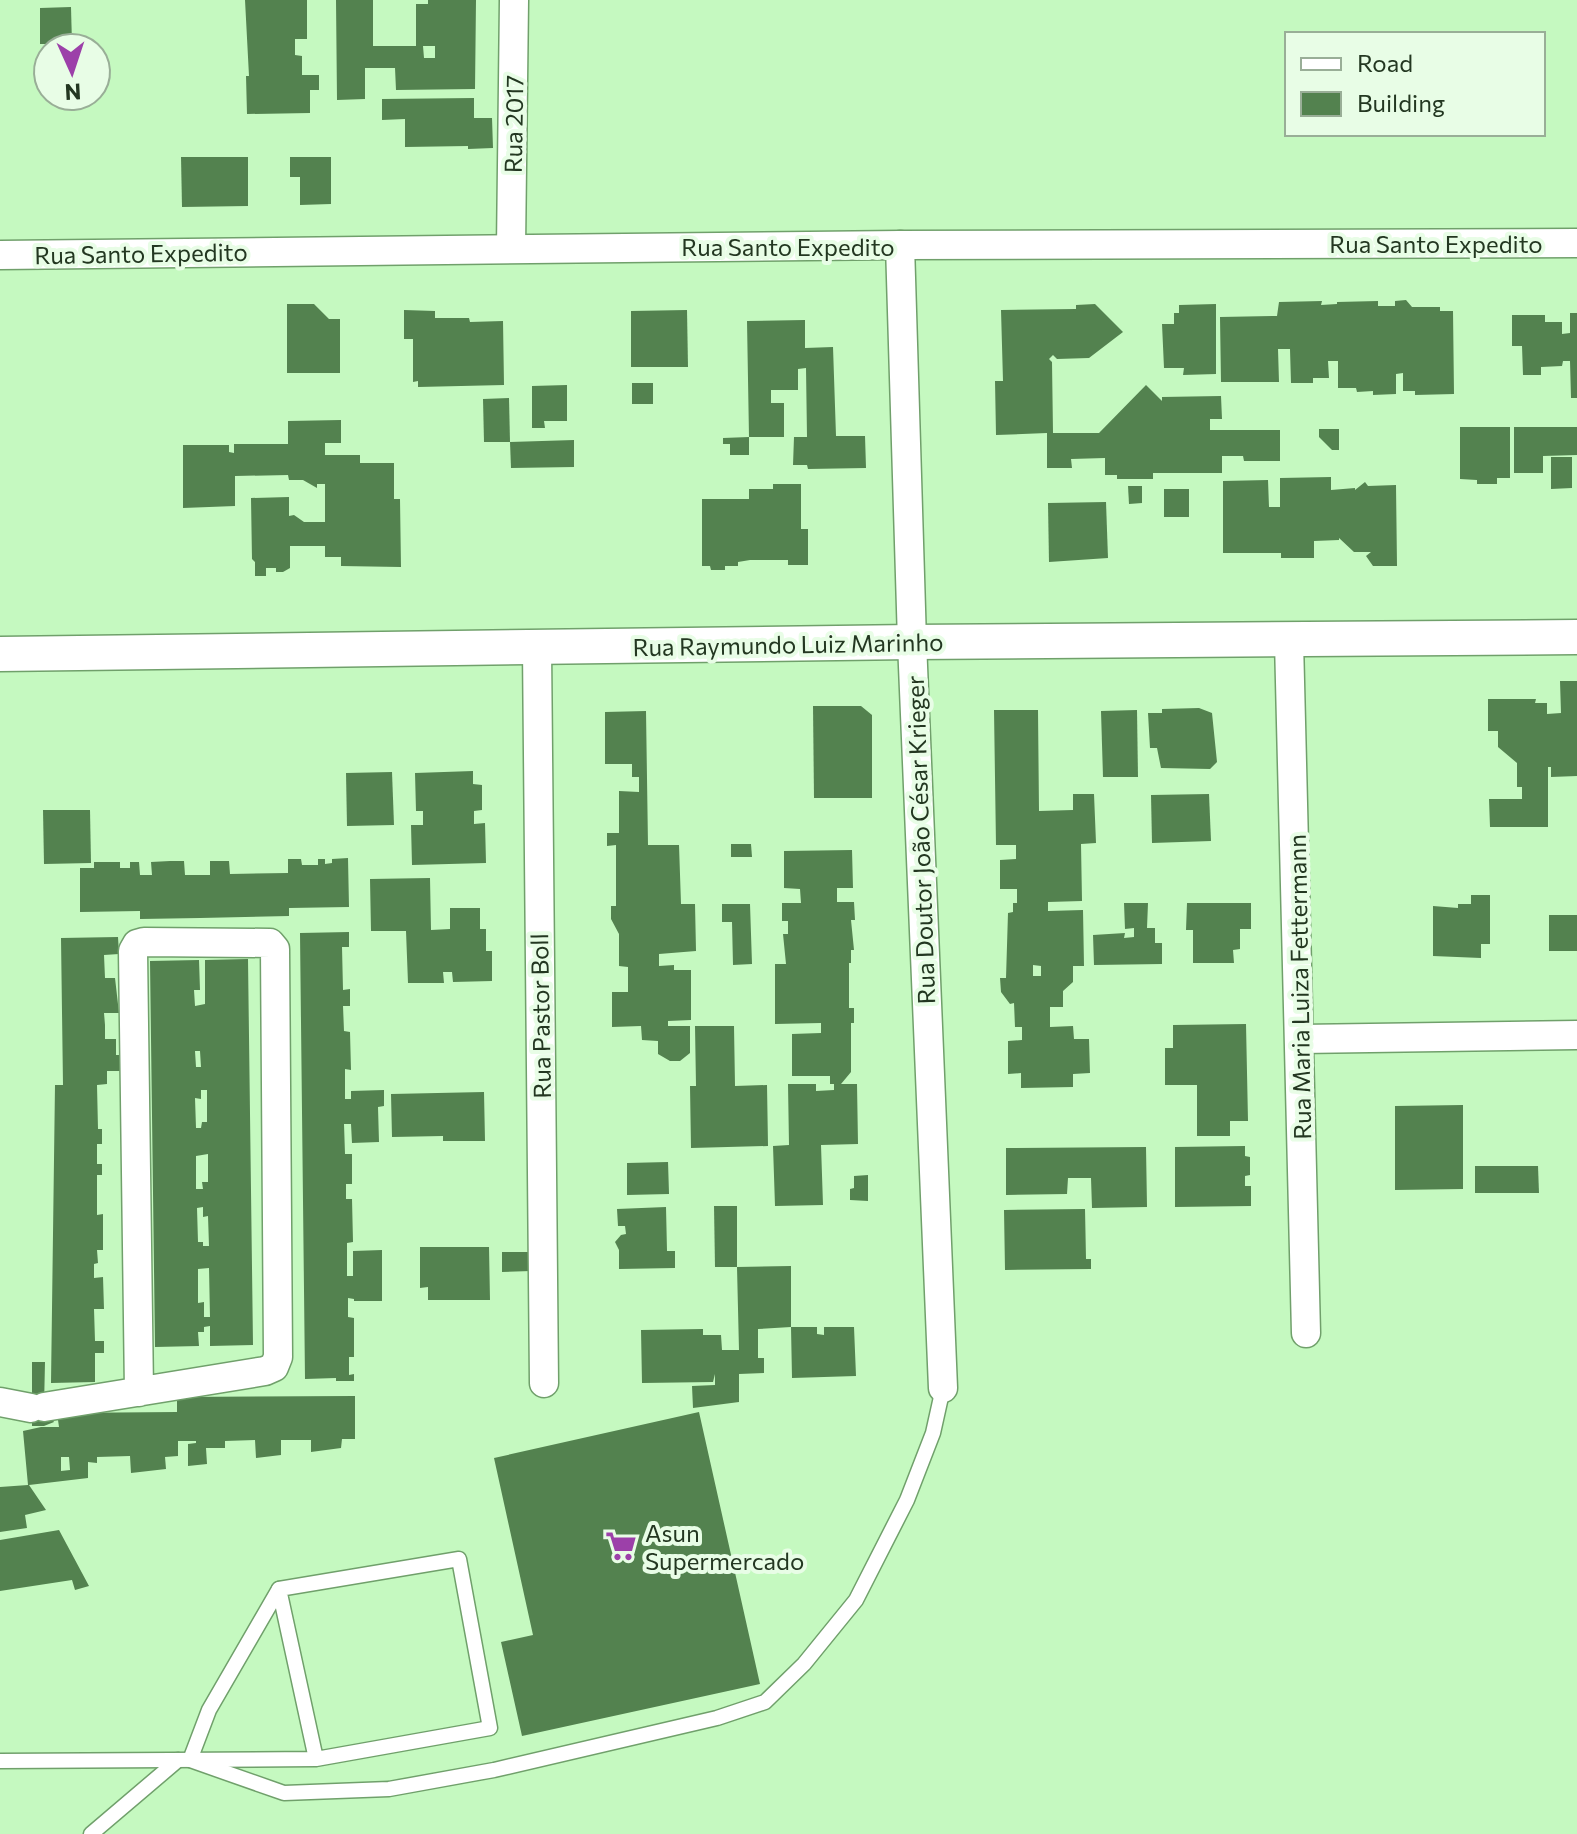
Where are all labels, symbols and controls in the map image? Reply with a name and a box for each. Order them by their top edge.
north arrow [32,32,112,112]
legend [1285,32,1545,136]
text: Road [1357,48,1413,77]
street label: Rua 2017 [498,75,528,173]
text: N [64,79,82,106]
text: Building [1357,88,1445,117]
street label: Rua Santo Expedito [1329,229,1543,258]
street label: Rua Santo Expedito [681,232,895,261]
street label: Rua Santo Expedito [34,237,248,269]
street label: Rua Raymundo Luiz Marinho [632,627,944,661]
street label: Rua Doutor João César Krieger [900,675,940,1005]
street label: Rua Maria Luiza Fettermann [1282,834,1316,1140]
street label: Rua Pastor Boll [524,933,556,1099]
place label: Asun Supermercado [645,1518,804,1575]
supermarket icon: Asun Supermercado [604,1529,638,1563]

